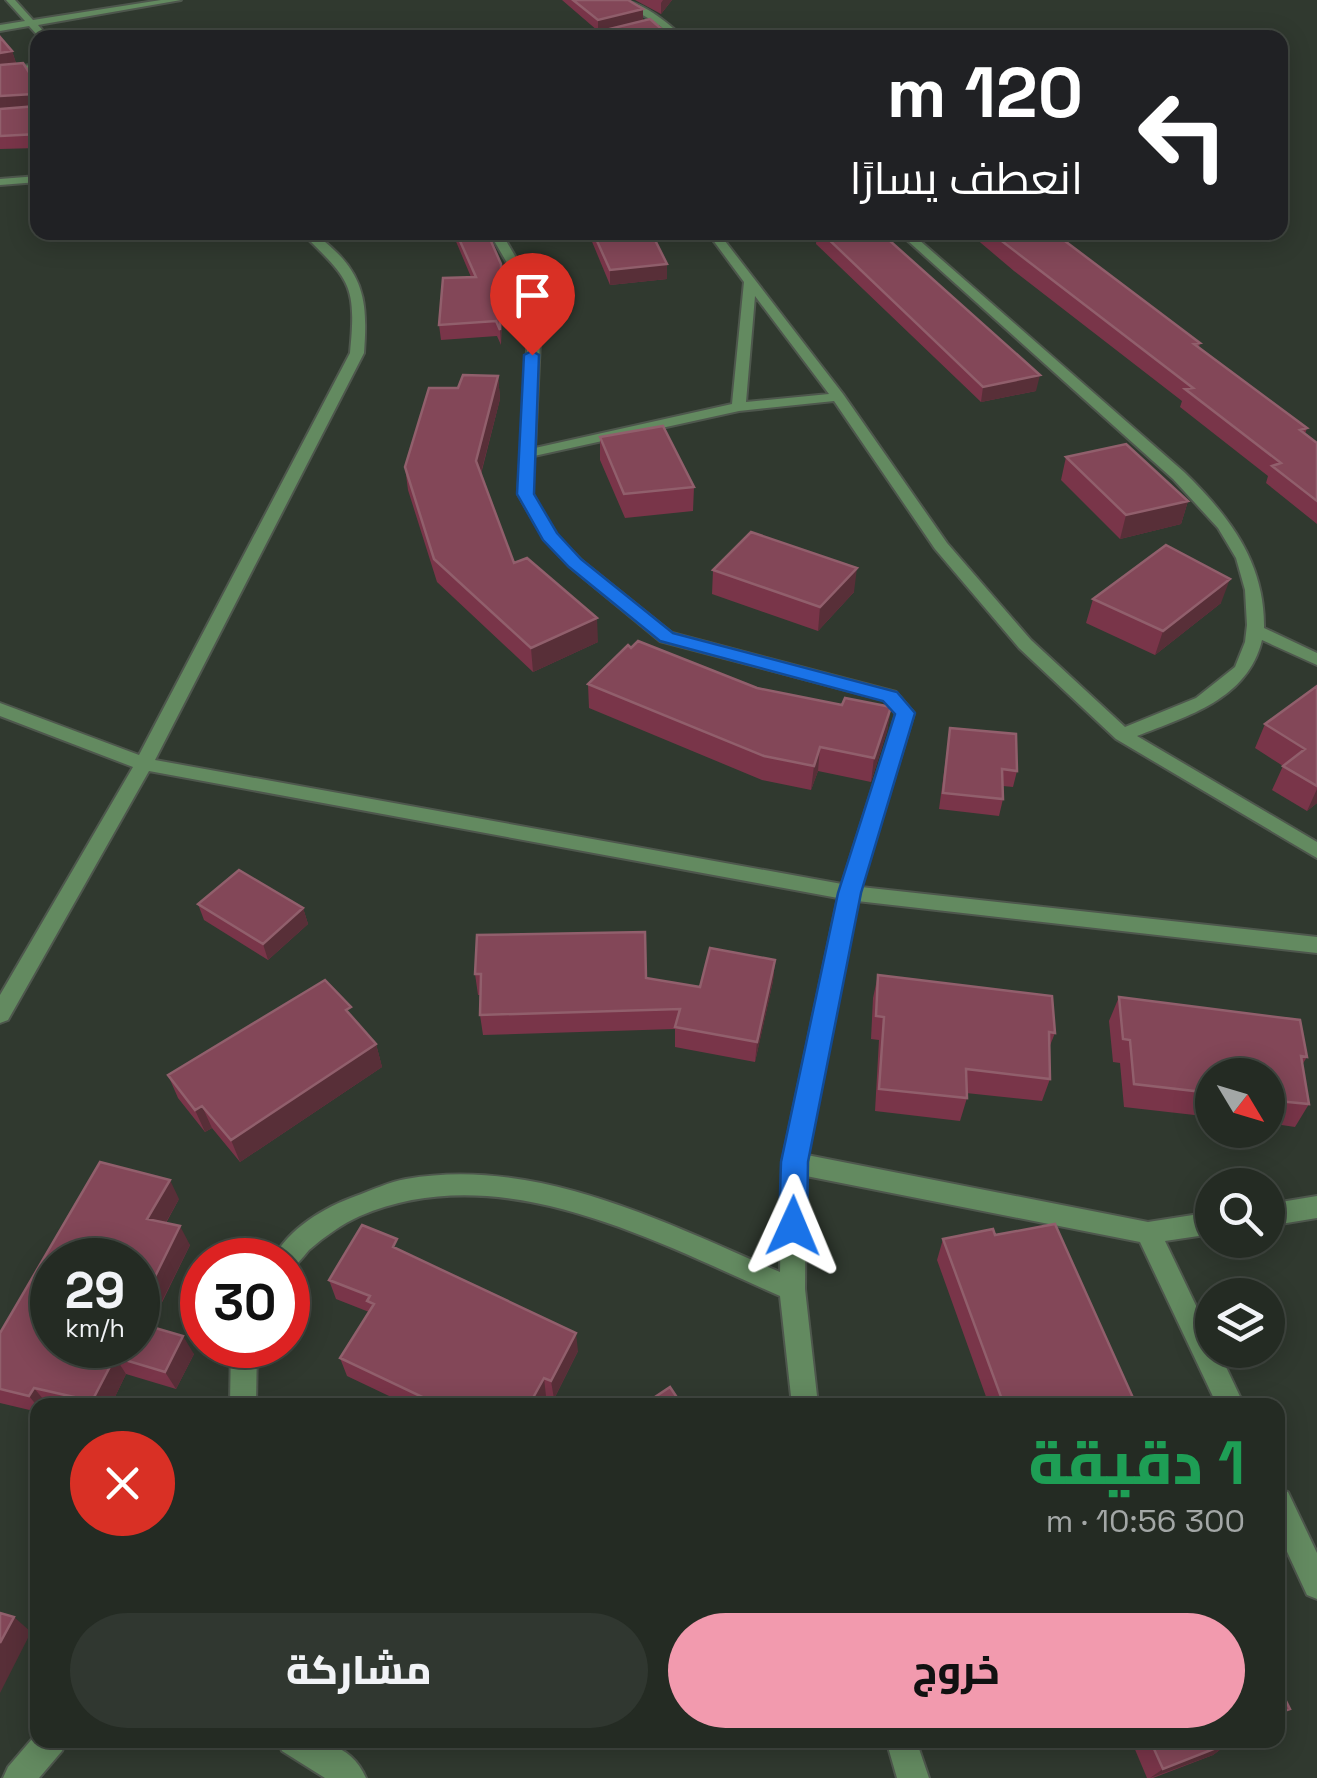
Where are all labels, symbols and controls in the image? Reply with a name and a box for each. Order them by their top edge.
text: 120 m [887,48,1083,137]
icon: left [1118,70,1248,200]
text: انعطف يسارًا [850,150,1083,207]
pin [490,253,575,356]
icon: arrive [505,268,560,323]
north arrow [1195,1058,1285,1148]
map controls [1195,1058,1285,1368]
button: search [1195,1168,1285,1258]
position arrow [741,1174,845,1278]
speed limit sign: 30 [180,1238,310,1368]
text: 29 [65,1259,125,1323]
button: layers [1195,1278,1285,1368]
text: km/h [65,1312,125,1344]
text: 1 دقيقة [1028,1425,1245,1502]
button: close [70,1431,175,1536]
text: 300 m · 10:56 [1046,1501,1245,1541]
button: مشاركة [70,1613,648,1728]
button: خروج [668,1613,1245,1728]

